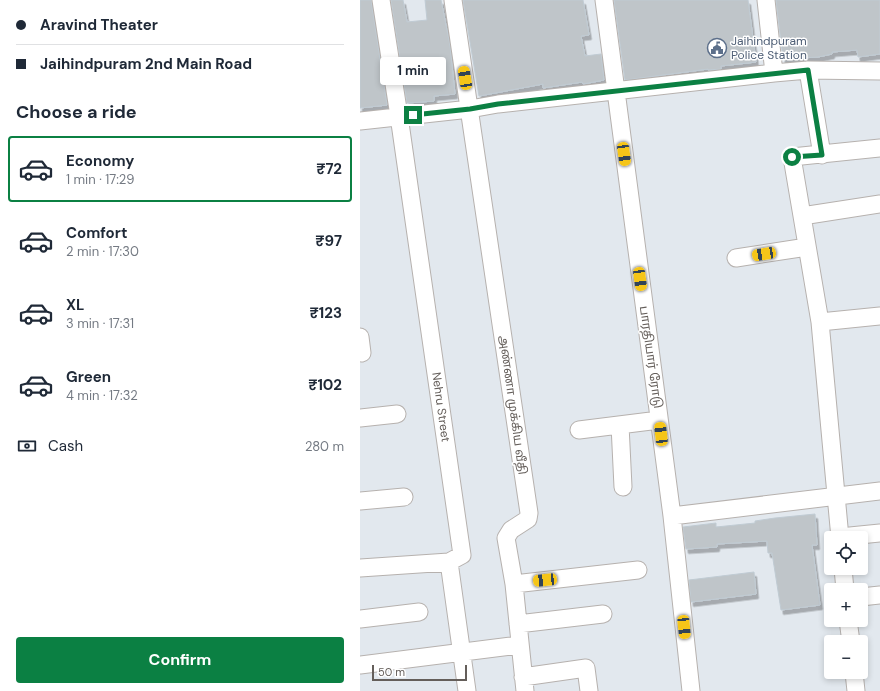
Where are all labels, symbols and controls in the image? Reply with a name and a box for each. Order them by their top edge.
text: Aravind Theater [40,15,158,35]
place label: Jaihindpuram Police Station [731,33,807,63]
public building icon: Jaihindpuram Police Station [706,37,728,59]
text: Jaihindpuram 2nd Main Road [40,54,252,74]
callout: 1 min [380,57,446,85]
text: 1 min [397,62,429,79]
car [457,65,473,91]
text: Choose a ride [16,100,137,124]
route end [404,106,422,124]
car [616,141,632,167]
route start [783,148,801,166]
icon: car [18,151,54,187]
text: Economy [66,151,134,171]
text: ₹72 [316,159,342,179]
text: 1 min · 17:29 [66,171,134,188]
icon: car [18,223,54,259]
text: Comfort [66,223,127,243]
text: ₹97 [315,231,342,251]
text: 2 min · 17:30 [66,243,139,260]
car [751,246,777,262]
car [632,266,648,292]
icon: car [18,295,54,331]
text: XL [66,295,84,315]
text: ₹123 [310,303,342,323]
street label: பாரதியார் ரோடு [636,305,666,409]
text: 3 min · 17:31 [66,315,134,332]
street label: அண்ணா முக்கிய வீதி [495,334,531,476]
icon: car [18,367,54,403]
text: Green [66,367,111,387]
street label: Nehru Street [428,371,454,443]
text: ₹102 [308,375,342,395]
text: 4 min · 17:32 [66,387,138,404]
car [654,421,668,447]
icon: cash [16,435,38,457]
text: Cash [48,436,83,456]
text: 280 m [305,438,344,455]
map controls [824,531,868,679]
button: locate [824,531,868,575]
car [532,573,558,587]
button: + [824,583,868,627]
car [677,614,691,640]
button: − [824,635,868,679]
button: Confirm [16,637,344,683]
scale bar [372,663,467,682]
text: 50 m [378,665,405,679]

